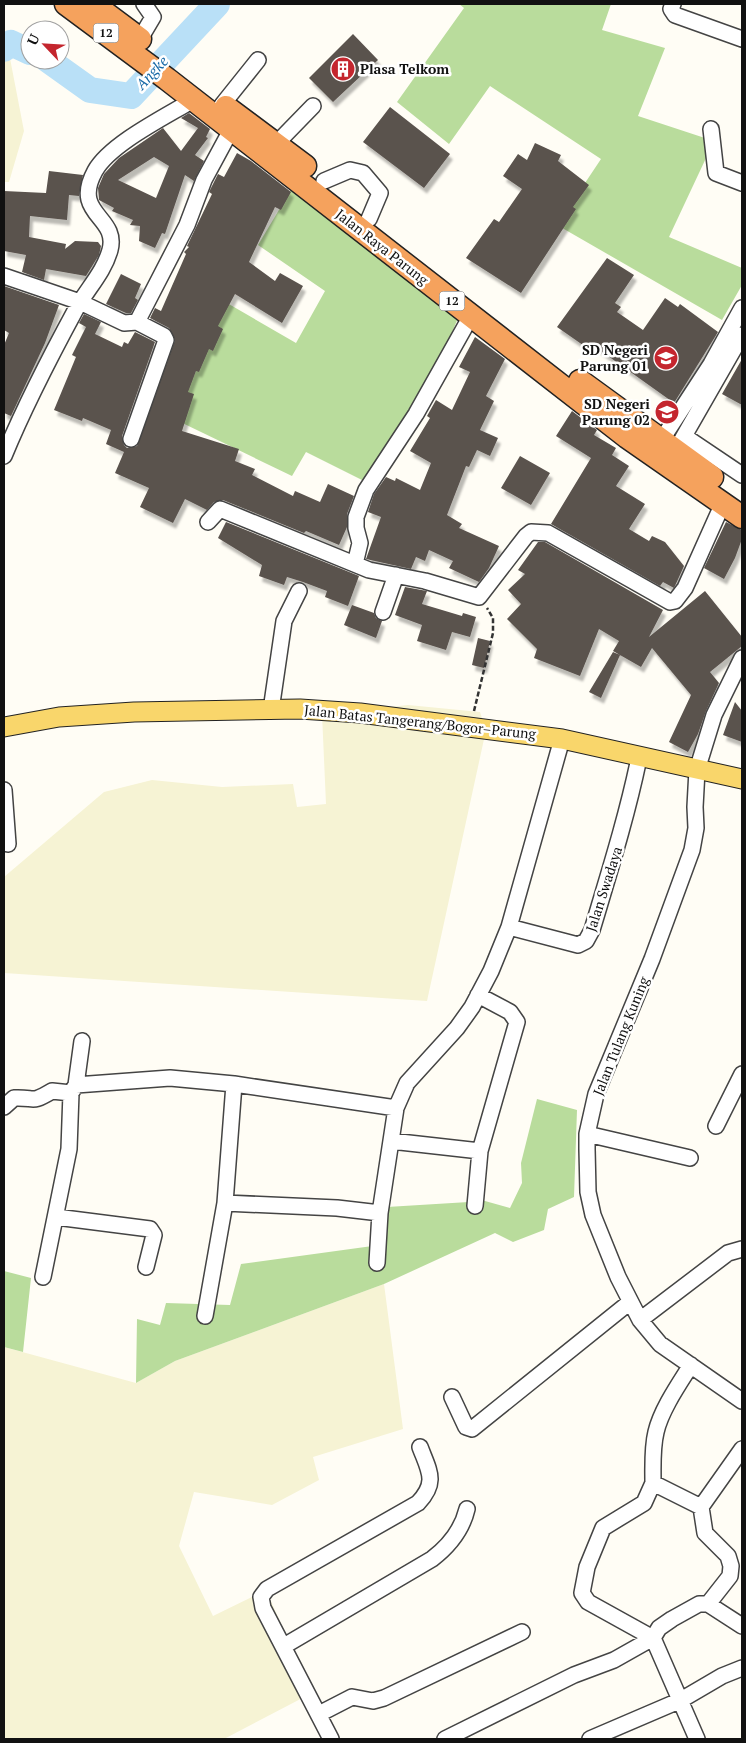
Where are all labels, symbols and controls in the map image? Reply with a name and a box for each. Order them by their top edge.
north arrow [20,20,70,70]
road number: 12 [94,23,118,42]
text: U [22,31,43,48]
water label: Angke [130,51,172,94]
building icon: Plasa Telkom [330,56,356,82]
place label: Plasa Telkom [360,59,449,78]
street label: Jalan Raya Parung [332,204,433,289]
road number: 12 [440,292,464,310]
place label: SD Negeri Parung 01 [580,340,648,375]
school or university icon: SD Negeri Parung 01 [653,345,679,371]
place label: SD Negeri Parung 02 [582,394,650,429]
school or university icon: SD Negeri Parung 02 [654,399,680,425]
street label: Jalan Batas Tangerang/Bogor–Parung [303,700,537,743]
street label: Jalan Swadaya [581,844,626,934]
street label: Jalan Tulang Kuning [588,973,653,1098]

